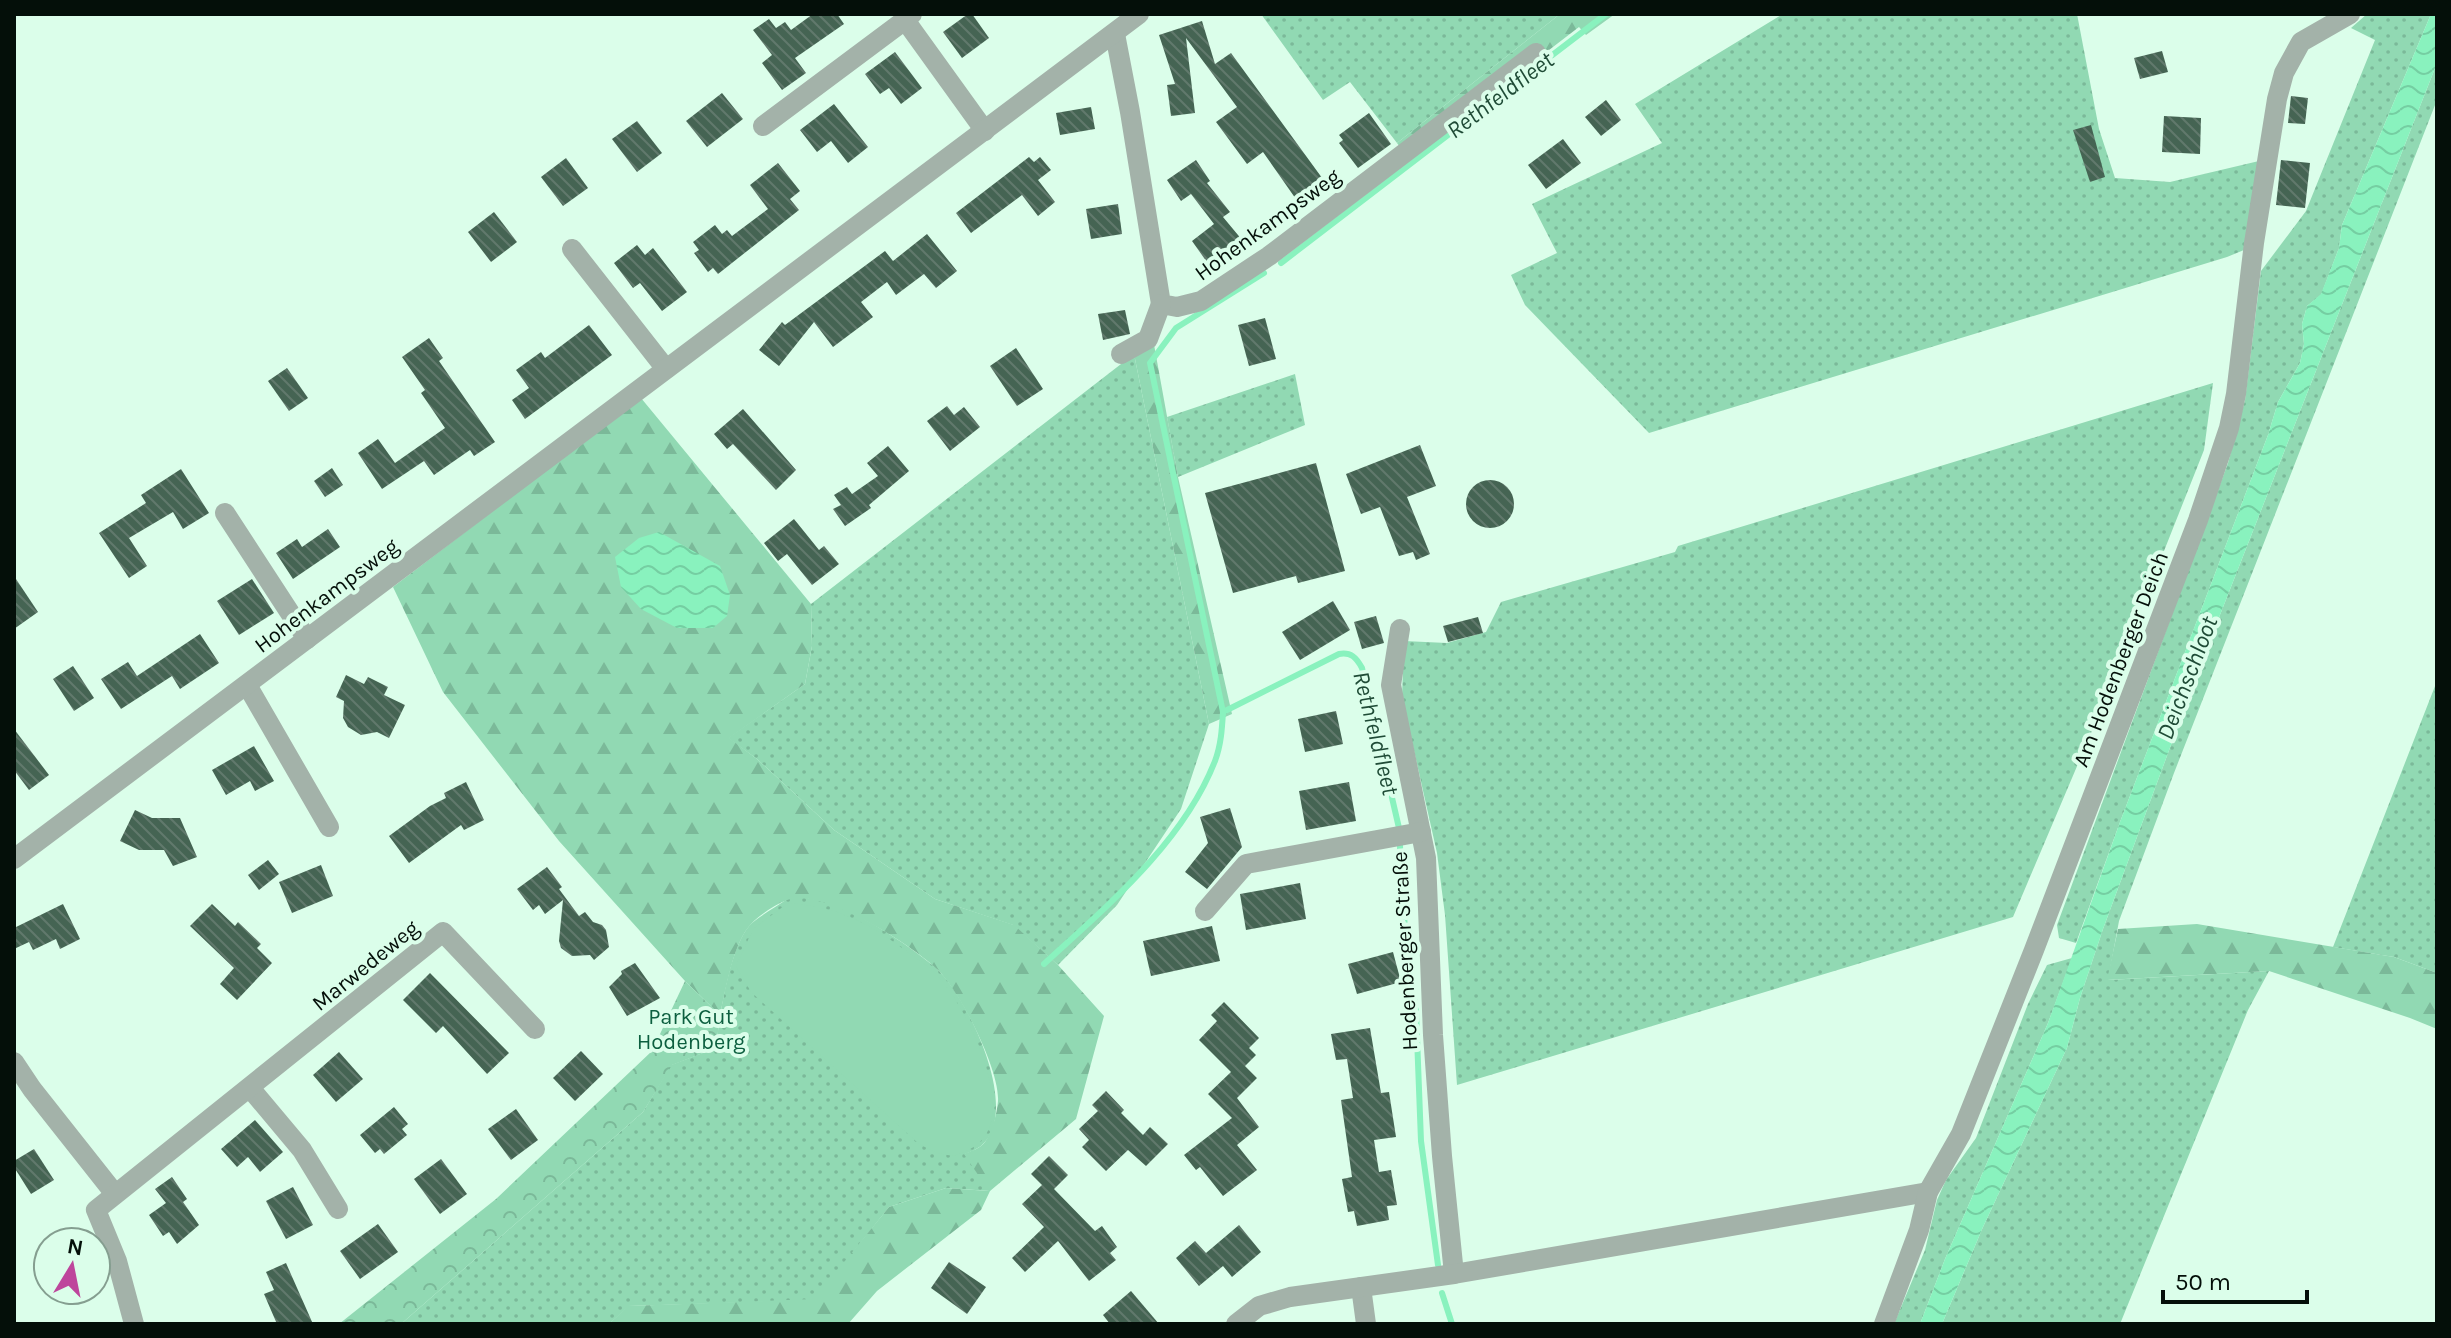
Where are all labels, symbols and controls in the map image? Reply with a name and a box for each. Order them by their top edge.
water label: Rethfeldfleet [1441,45,1560,144]
street label: Hohenkampsweg [1190,163,1346,286]
street label: Hohenkampsweg [249,533,404,658]
street label: Am Hodenberger Deich [2068,548,2174,771]
water label: Deichschloot [2151,612,2224,743]
water label: Rethfeldfleet [1347,668,1405,799]
street label: Hodenberger Straße [1387,851,1423,1051]
street label: Marwedeweg [307,914,425,1017]
park label: Park Gut Hodenberg [637,1004,746,1055]
north arrow [32,1226,112,1306]
text: N [65,1233,85,1261]
scale bar [2163,1254,2307,1304]
text: 50 m [2175,1268,2231,1296]

